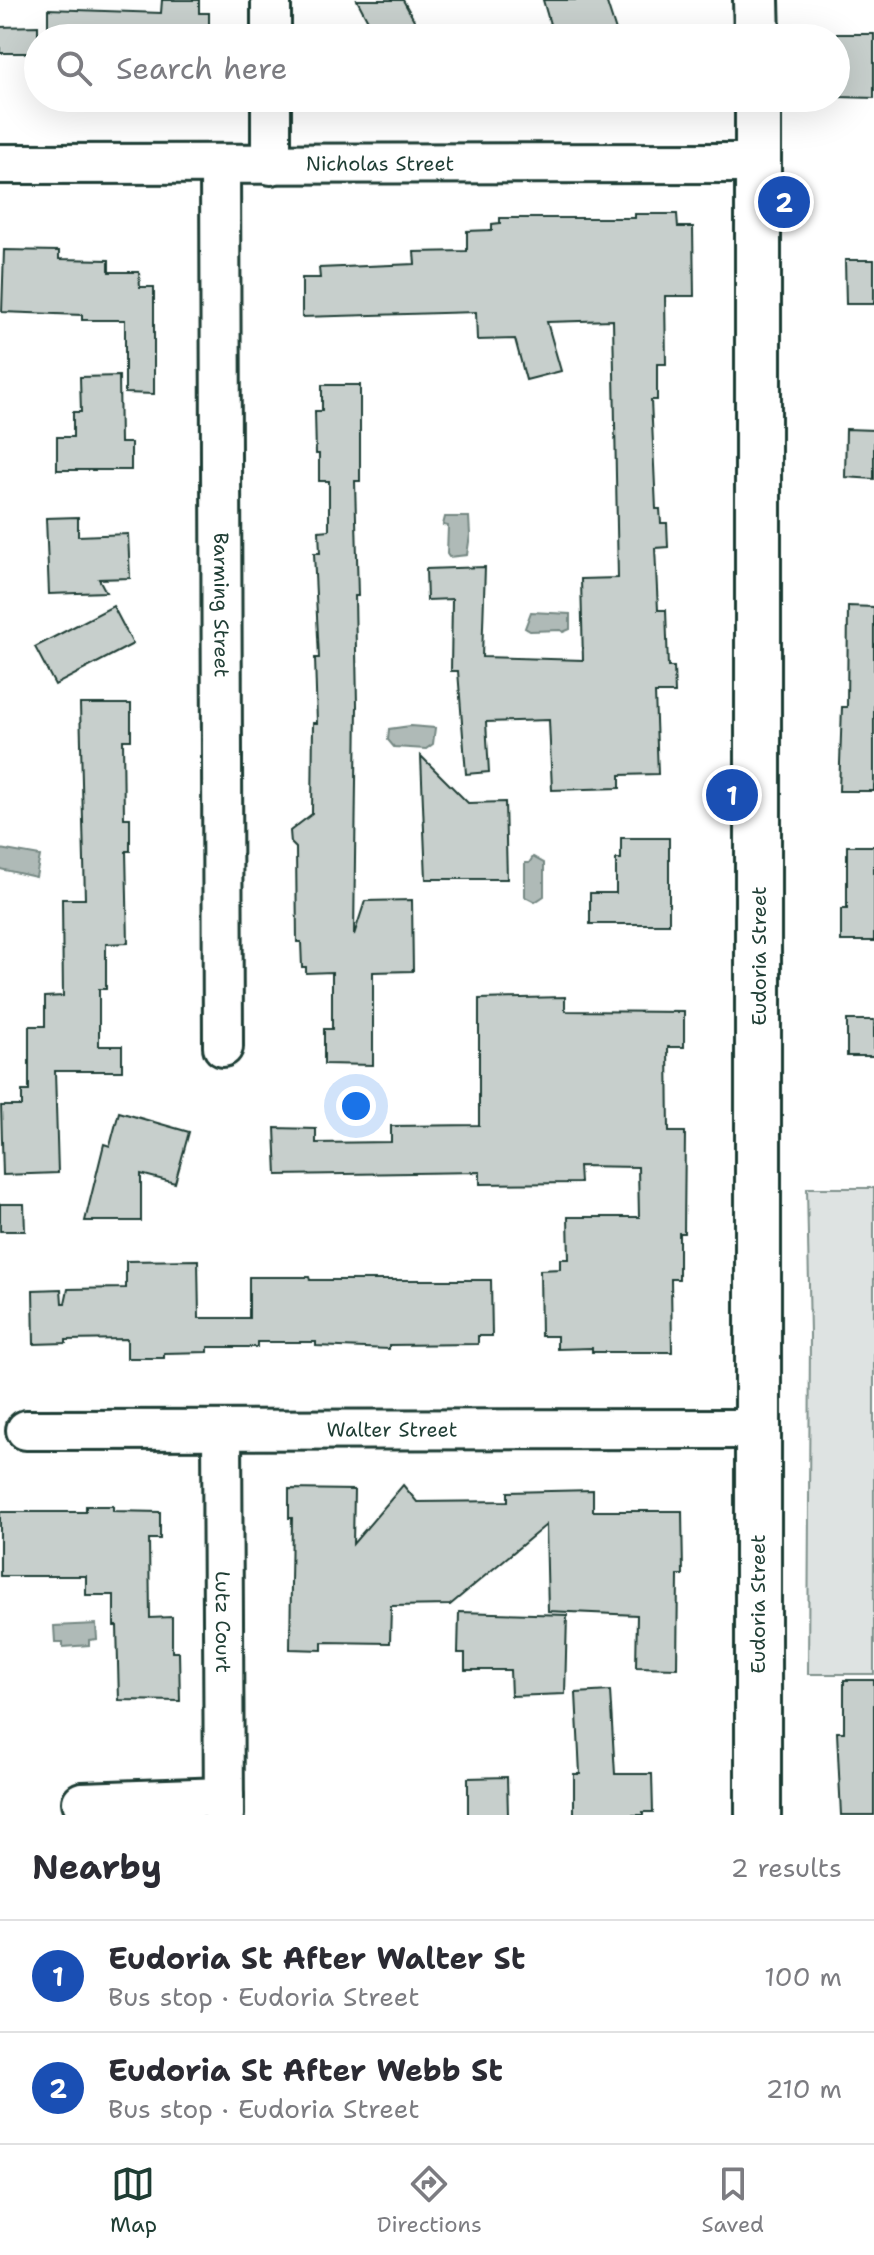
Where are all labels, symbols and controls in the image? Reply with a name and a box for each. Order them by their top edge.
search box [24,24,850,112]
icon: search [52,46,96,90]
text: Search here [116,48,287,89]
street label: Nicholas Street [306,150,454,177]
pin: 2 [758,172,810,232]
street label: Barming Street [208,532,235,678]
pin: 1 [706,765,758,825]
street label: Eudoria Street [746,886,772,1026]
your location [336,1086,376,1126]
street label: Walter Street [327,1416,457,1443]
street label: Eudoria Street [745,1534,771,1674]
street label: Lutz Court [210,1571,236,1673]
text: Nearby [32,1844,162,1890]
text: 2 results [730,1850,842,1885]
text: Eudoria St After Walter St [108,1938,525,1979]
text: 1 [52,1959,64,1994]
text: 100 m [764,1959,842,1994]
text: Bus stop · Eudoria Street [108,1979,420,2014]
text: Eudoria St After Webb St [108,2050,503,2091]
text: 2 [49,2071,67,2106]
text: 210 m [765,2071,842,2106]
text: Bus stop · Eudoria Street [108,2091,420,2126]
tab: Map [110,2162,157,2239]
tab: Directions [377,2162,482,2239]
tab: Saved [702,2162,764,2239]

